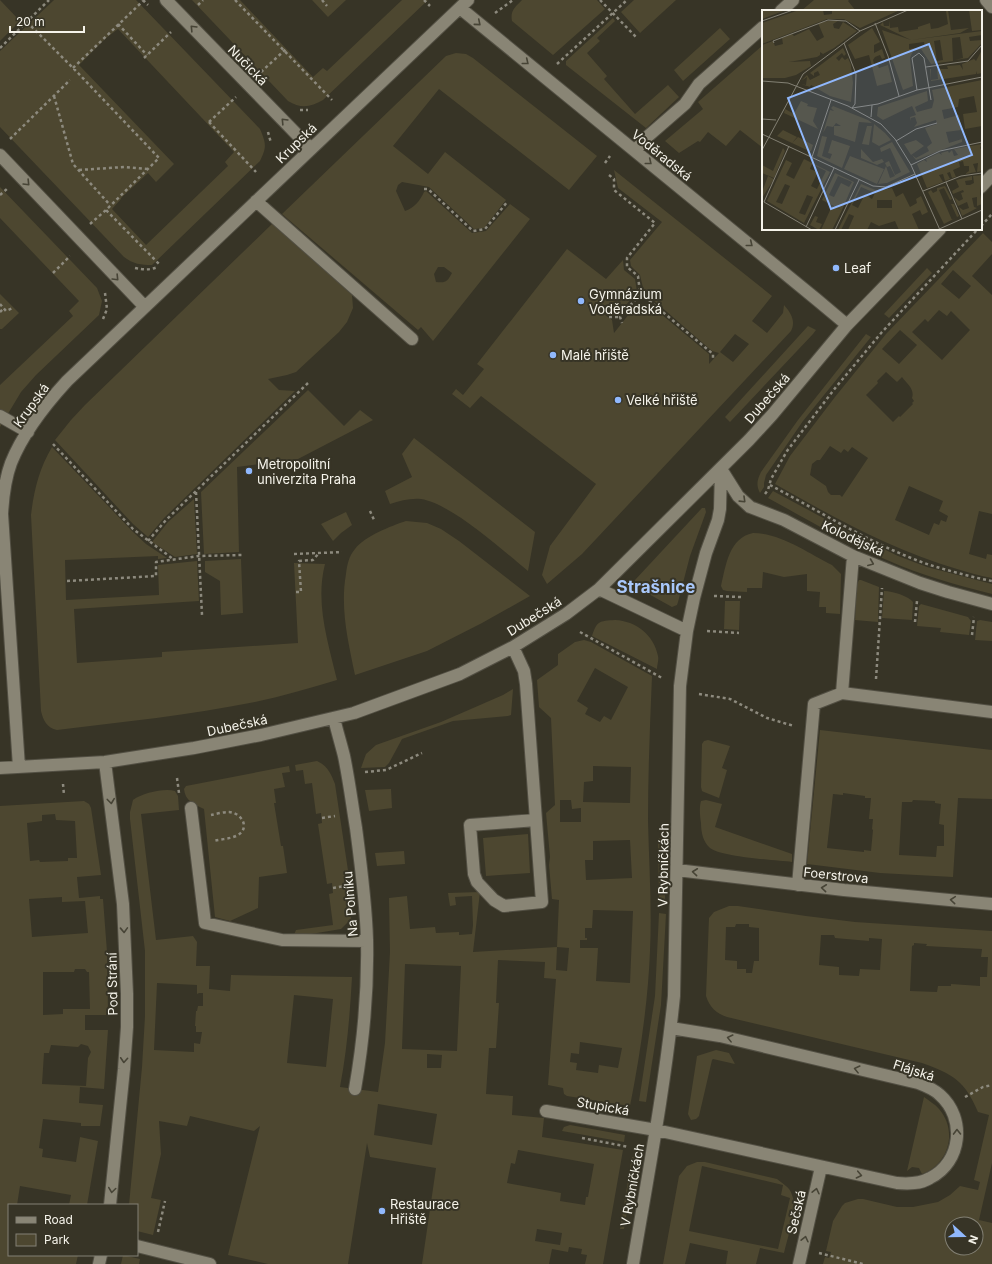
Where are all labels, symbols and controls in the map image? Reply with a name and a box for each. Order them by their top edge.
scale bar [10,8,84,34]
inset map [762,10,982,230]
text: 20 m [16,14,45,29]
one-way arrow [473,18,480,25]
one-way arrow [190,25,198,33]
street label: Nučická [225,41,271,89]
one-way arrow [522,58,529,65]
one-way arrow [281,118,288,126]
street label: Krupská [272,120,320,166]
street label: Voděradská [629,126,695,184]
one-way arrow [644,158,651,165]
one-way arrow [22,178,30,186]
one-way arrow [745,240,752,247]
place label: Leaf [844,260,871,276]
marker: Leaf [831,263,841,273]
one-way arrow [112,273,119,280]
place label: Gymnázium Voděradská [589,286,662,317]
marker: Gymnázium Voděradská [576,296,586,306]
place label: Malé hřiště [561,347,629,363]
marker: Malé hřiště [548,350,558,360]
street label: Dubečská [741,370,793,426]
street label: Krupská [10,380,52,430]
place label: Velké hřiště [626,392,698,408]
marker: Velké hřiště [613,395,623,405]
place label: Metropolitní univerzita Praha [257,456,356,487]
marker: Metropolitní univerzita Praha [244,466,254,476]
one-way arrow [738,496,746,503]
street label: Kolodějská [819,517,887,559]
one-way arrow [868,559,875,567]
district label: Strašnice [617,577,695,597]
street label: Dubečská [504,593,564,639]
street label: Dubečská [205,711,269,739]
one-way arrow [106,798,115,804]
street label: V Rybníčkách [654,823,672,907]
street label: Foerstrova [803,864,869,886]
one-way arrow [692,868,698,877]
street label: Na Polníku [339,871,361,937]
one-way arrow [821,884,827,893]
one-way arrow [950,896,956,905]
one-way arrow [120,927,128,933]
street label: Pod Strání [103,951,121,1016]
one-way arrow [727,1035,734,1043]
street label: Flájská [891,1056,937,1084]
one-way arrow [120,1057,129,1063]
one-way arrow [854,1065,860,1073]
street label: Stupická [575,1093,631,1119]
one-way arrow [953,1129,961,1135]
street label: V Rybníčkách [617,1142,647,1228]
one-way arrow [856,1170,862,1179]
one-way arrow [108,1186,117,1193]
one-way arrow [811,1187,819,1194]
street label: Sečská [783,1188,809,1236]
place label: Restaurace Hřiště [390,1196,459,1227]
legend [8,1204,138,1256]
marker: Restaurace Hřiště [377,1206,387,1216]
text: Road [44,1212,73,1227]
north arrow [944,1216,984,1256]
text: Park [44,1232,70,1247]
text: N [965,1233,981,1246]
one-way arrow [800,1236,808,1242]

